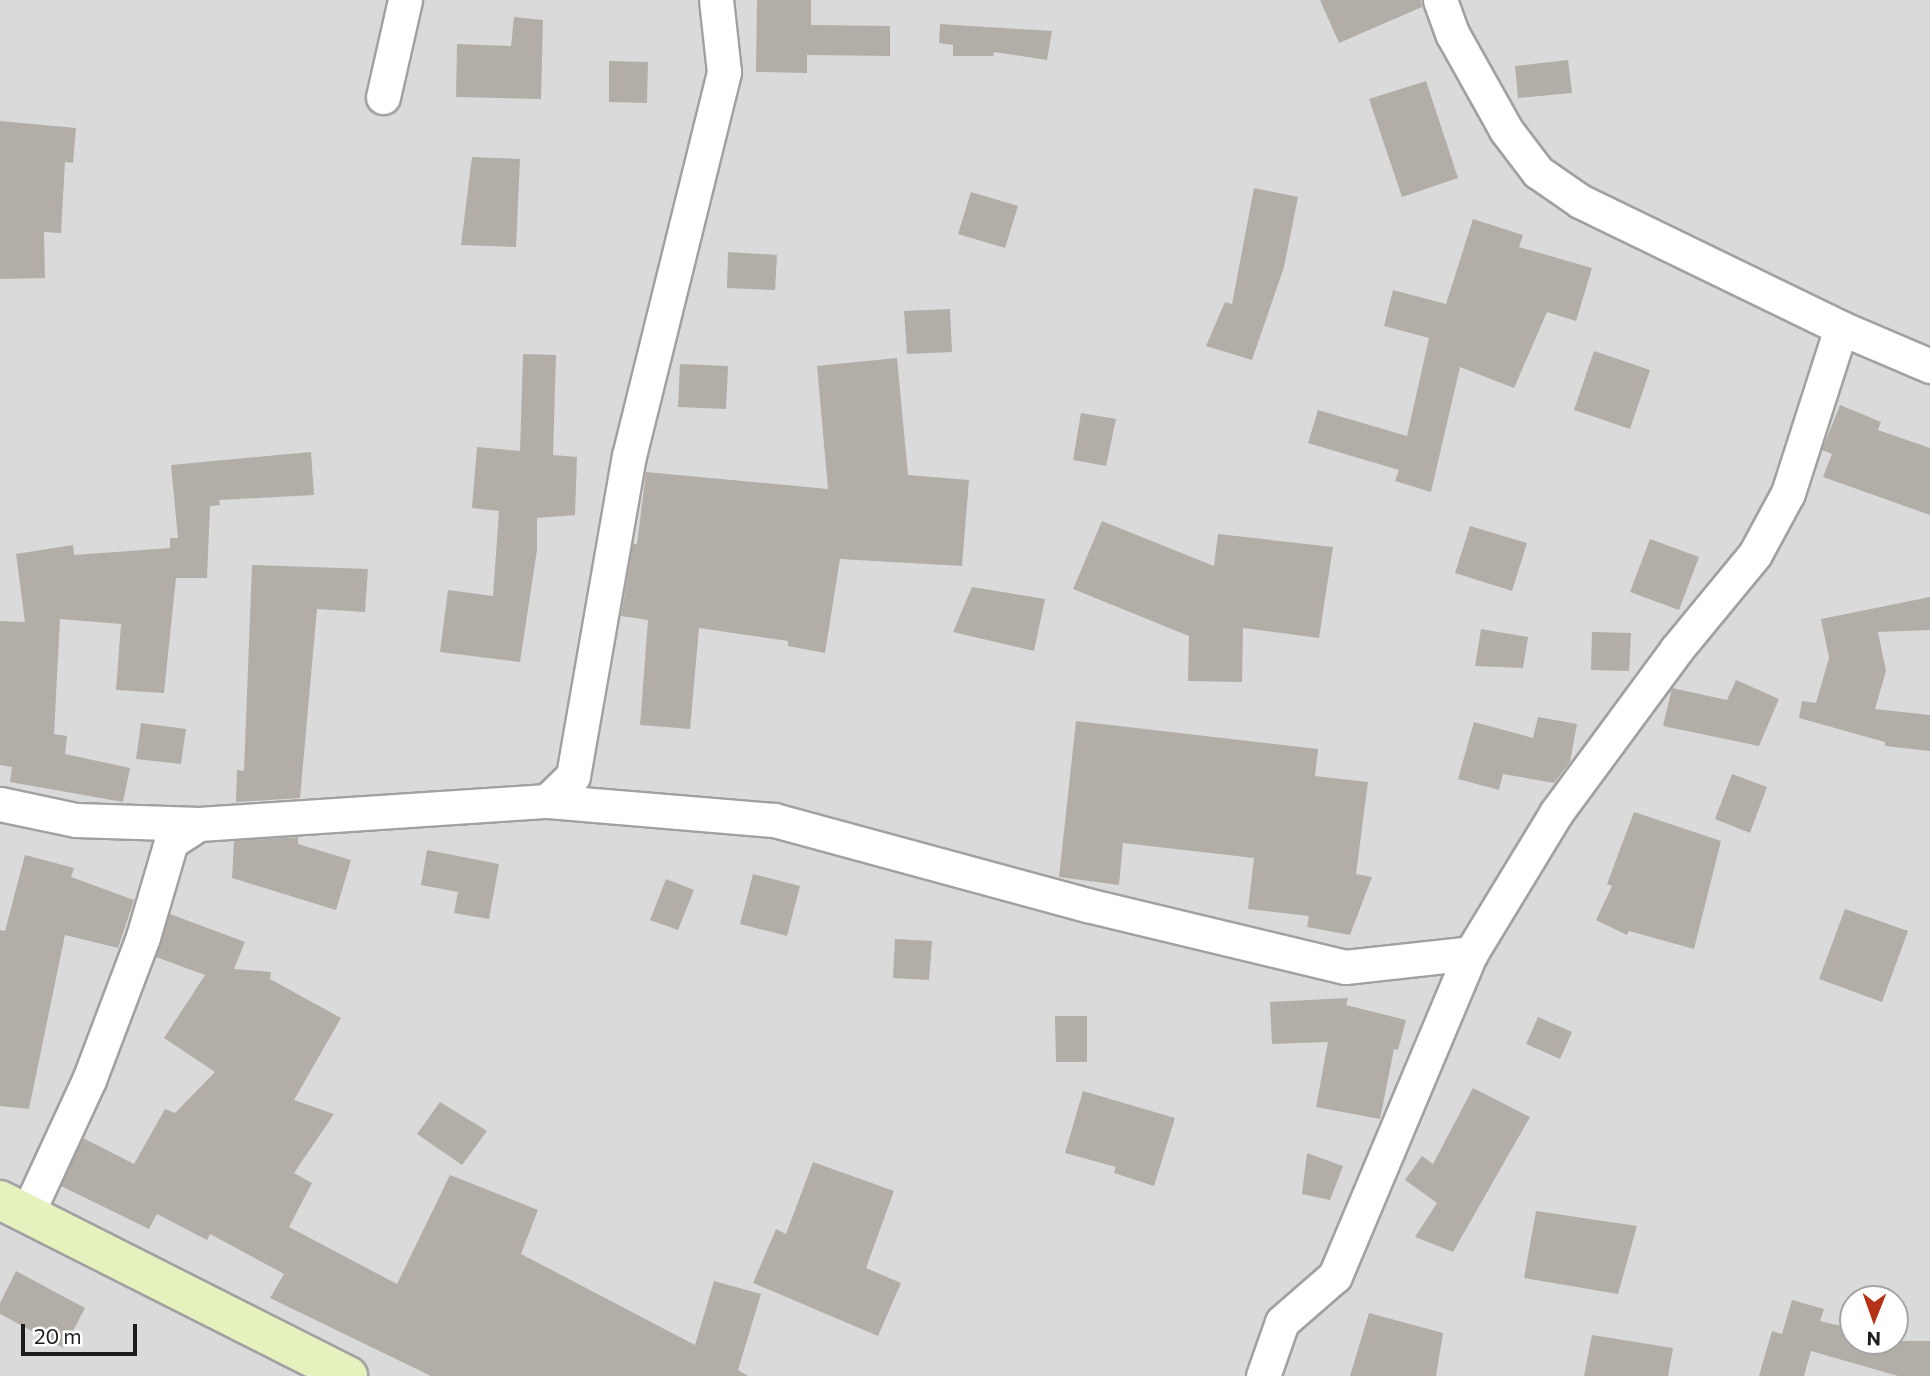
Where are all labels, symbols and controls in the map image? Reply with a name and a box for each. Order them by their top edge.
north arrow [1839,1285,1909,1355]
scale bar [24,1310,140,1354]
text: 20 m [34,1323,82,1348]
text: N [1866,1328,1881,1351]

